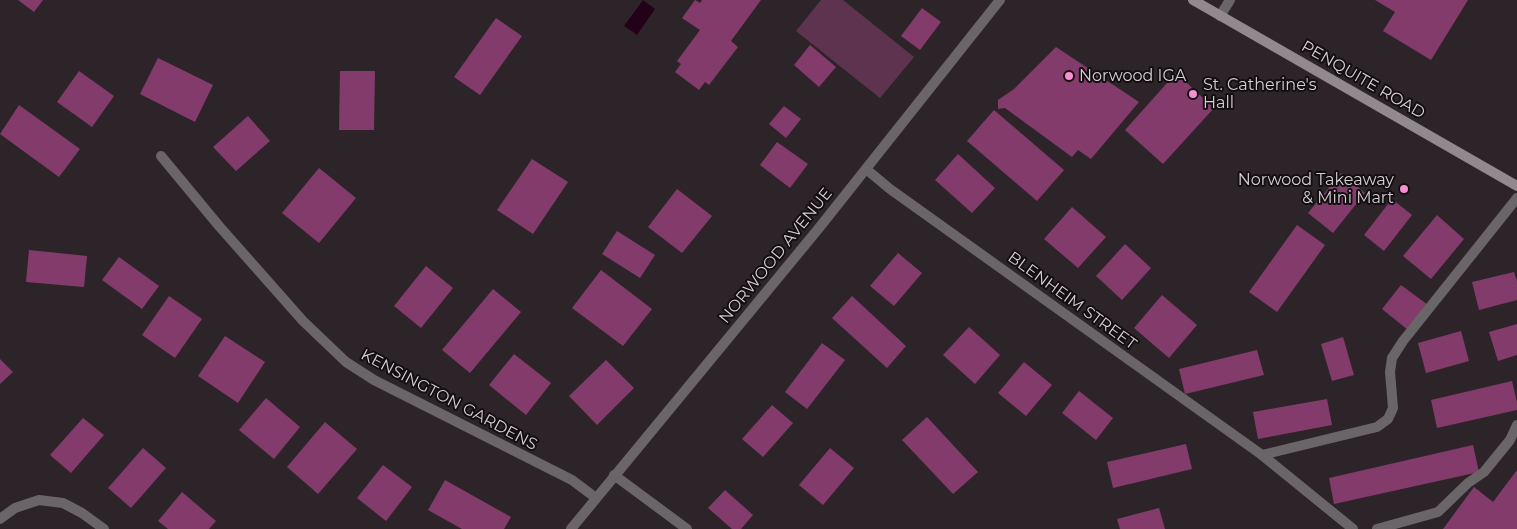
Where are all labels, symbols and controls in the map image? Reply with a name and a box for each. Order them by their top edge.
street label: PENQUITE ROAD [1298,37,1428,123]
place label: Norwood IGA [1079,66,1186,86]
marker: Norwood IGA [1063,70,1075,82]
place label: St. Catherine's Hall [1203,75,1316,113]
marker: St. Catherine's Hall [1187,88,1199,100]
place label: Norwood Takeaway & Mini Mart [1238,170,1394,208]
marker: Norwood Takeaway & Mini Mart [1398,183,1410,195]
street label: NORWOOD AVENUE [715,184,837,328]
street label: BLENHEIM STREET [1004,248,1140,354]
street label: KENSINGTON GARDENS [358,345,540,455]

